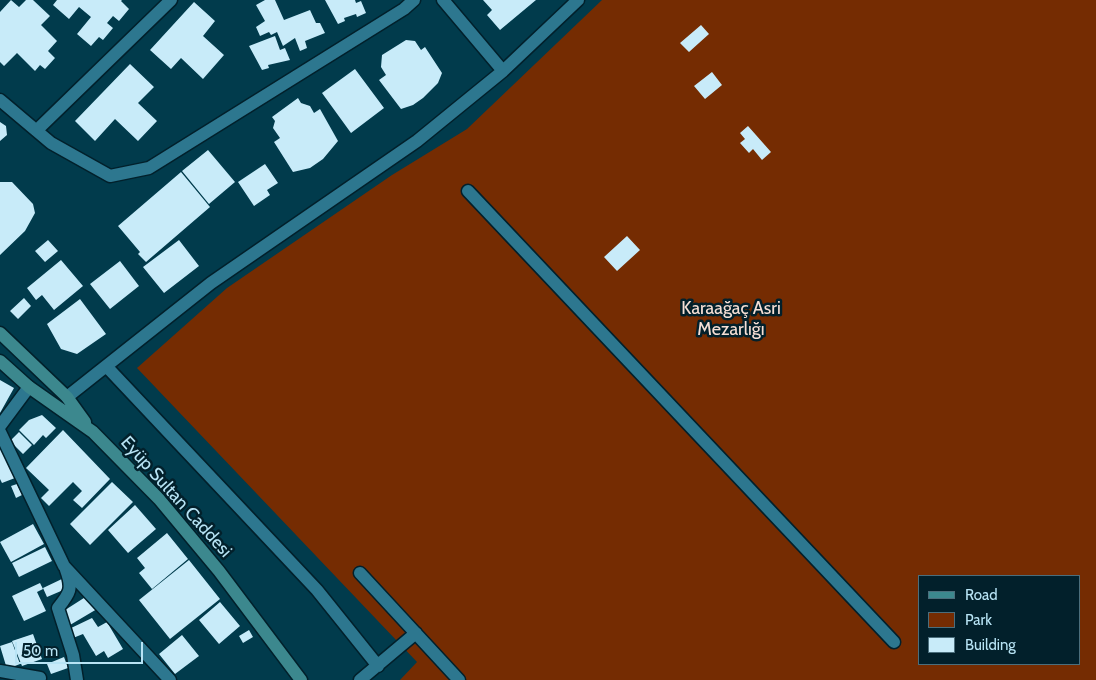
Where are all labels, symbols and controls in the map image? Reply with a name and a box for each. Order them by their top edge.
park label: Karaağaç Asri Mezarlığı [681,298,781,340]
street label: Eyüp Sultan Caddesi [116,432,236,562]
legend [918,575,1081,665]
text: Road [965,586,998,604]
text: Park [965,611,992,629]
scale bar [18,632,145,664]
text: Building [965,636,1016,654]
text: 50 m [23,642,58,660]

